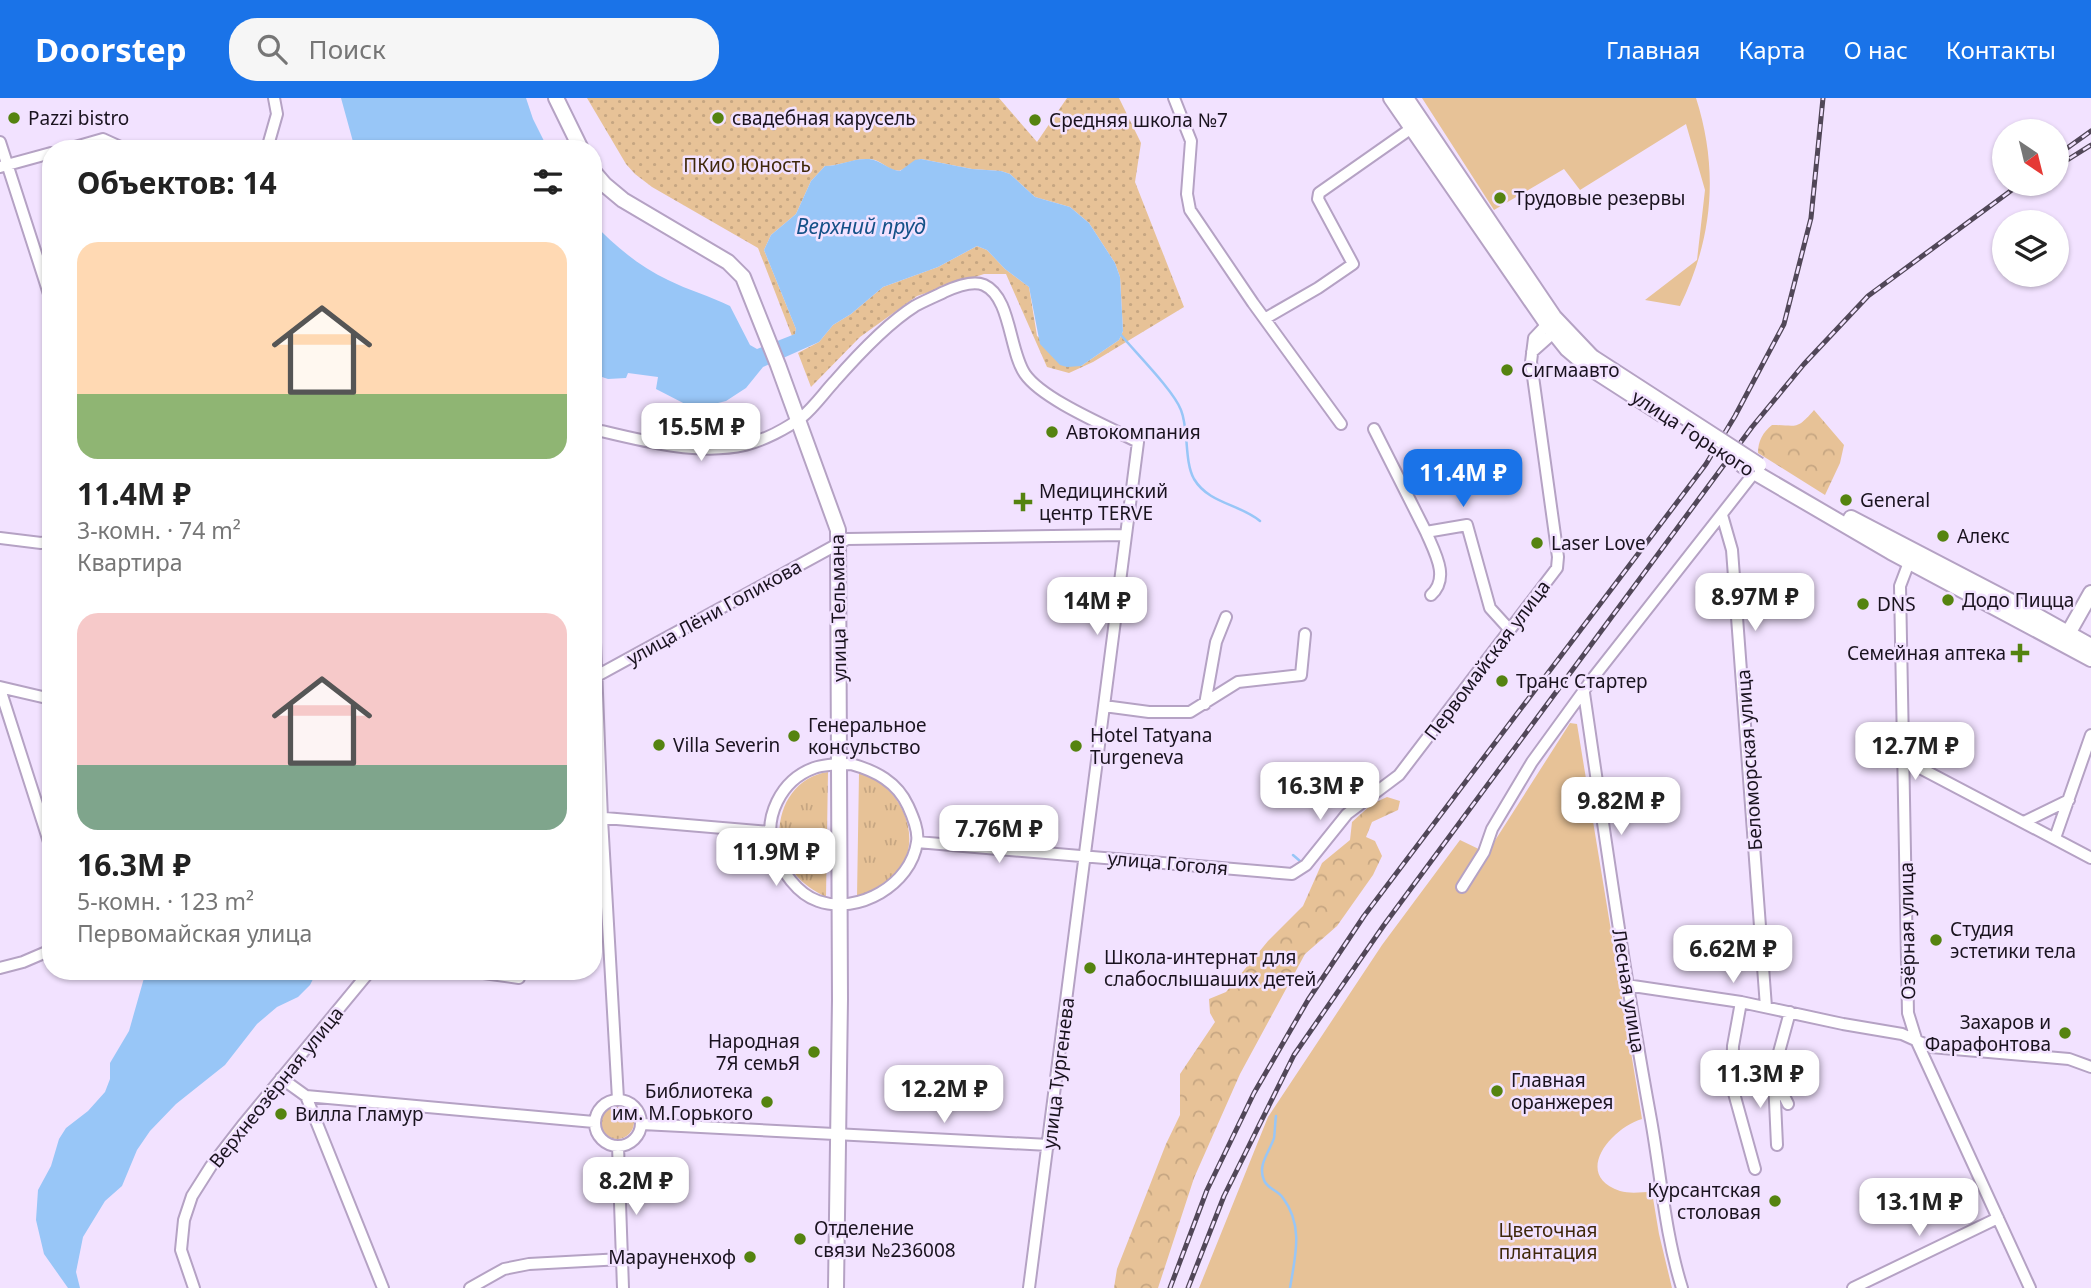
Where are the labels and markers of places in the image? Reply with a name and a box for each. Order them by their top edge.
place label: Pazzi bistro [28,105,129,131]
place label: свадебная карусель [732,105,916,131]
place label: Средняя школа №7 [1049,107,1228,133]
marker: Pazzi bistro [6,110,22,126]
marker: свадебная карусель [710,110,726,126]
marker: Средняя школа №7 [1027,112,1043,128]
place label: Трудовые резервы [1514,185,1686,211]
marker: Трудовые резервы [1492,190,1508,206]
place label: Сигмаавто [1521,357,1619,383]
marker: Сигмаавто [1499,362,1515,378]
pin: 15.5M ₽ [636,404,766,463]
place label: Автокомпания [1066,419,1201,445]
marker: Автокомпания [1044,424,1060,440]
pin: 11.4M ₽ [1398,450,1528,509]
place label: Медицинский центр TERVE [1039,478,1168,526]
place label: General [1860,487,1930,513]
marker: Медицинский центр TERVE [1013,492,1033,512]
marker: General [1838,492,1854,508]
place label: Алекс [1957,523,2010,549]
marker: Алекс [1935,528,1951,544]
place label: Laser Love [1551,530,1646,556]
marker: Laser Love [1529,535,1545,551]
pin: 8.97M ₽ [1690,574,1820,633]
pin: 14M ₽ [1048,578,1146,637]
place label: Додо Пицца [1962,587,2074,613]
place label: DNS [1877,591,1916,617]
marker: Додо Пицца [1940,592,1956,608]
marker: DNS [1855,596,1871,612]
place label: Семейная аптека [1847,640,2006,666]
marker: Семейная аптека [2012,645,2028,661]
place label: Транс Стартер [1516,668,1648,694]
marker: Транс Стартер [1494,673,1510,689]
place label: Генеральное консульство [808,712,927,760]
place label: Hotel Tatyana Turgeneva [1090,722,1212,770]
pin: 12.7M ₽ [1850,722,1980,782]
marker: Генеральное консульство [786,728,802,744]
place label: Villa Severin [673,732,780,758]
marker: Villa Severin [651,737,667,753]
marker: Hotel Tatyana Turgeneva [1068,738,1084,754]
pin: 16.3M ₽ [1255,762,1385,822]
pin: 9.82M ₽ [1556,778,1686,837]
pin: 7.76M ₽ [934,806,1064,865]
pin: 11.9M ₽ [711,828,841,888]
place label: Студия эстетики тела [1950,916,2076,964]
pin: 6.62M ₽ [1668,926,1798,985]
marker: Студия эстетики тела [1928,932,1944,948]
place label: Школа-интернат для слабослышаших детей [1104,944,1316,992]
marker: Школа-интернат для слабослышаших детей [1082,960,1098,976]
place label: Захаров и Фарафонтова [1925,1009,2051,1057]
marker: Захаров и Фарафонтова [2057,1025,2073,1041]
place label: Народная 7Я семьЯ [708,1028,800,1076]
marker: Народная 7Я семьЯ [806,1044,822,1060]
pin: 11.3M ₽ [1695,1051,1825,1110]
pin: 12.2M ₽ [879,1066,1009,1125]
place label: Главная оранжерея [1511,1067,1613,1115]
place label: Библиотека им. М.Горького [612,1078,753,1126]
marker: Главная оранжерея [1489,1083,1505,1099]
marker: Библиотека им. М.Горького [759,1094,775,1110]
place label: Вилла Гламур [295,1101,424,1127]
marker: Вилла Гламур [273,1106,289,1122]
pin: 8.2M ₽ [579,1158,693,1217]
place label: Курсантская столовая [1647,1177,1761,1225]
pin: 13.1M ₽ [1854,1178,1984,1238]
marker: Курсантская столовая [1767,1193,1783,1209]
place label: Отделение связи №236008 [814,1215,956,1263]
marker: Отделение связи №236008 [792,1231,808,1247]
place label: Марауненхоф [608,1244,736,1270]
marker: Марауненхоф [742,1249,758,1265]

